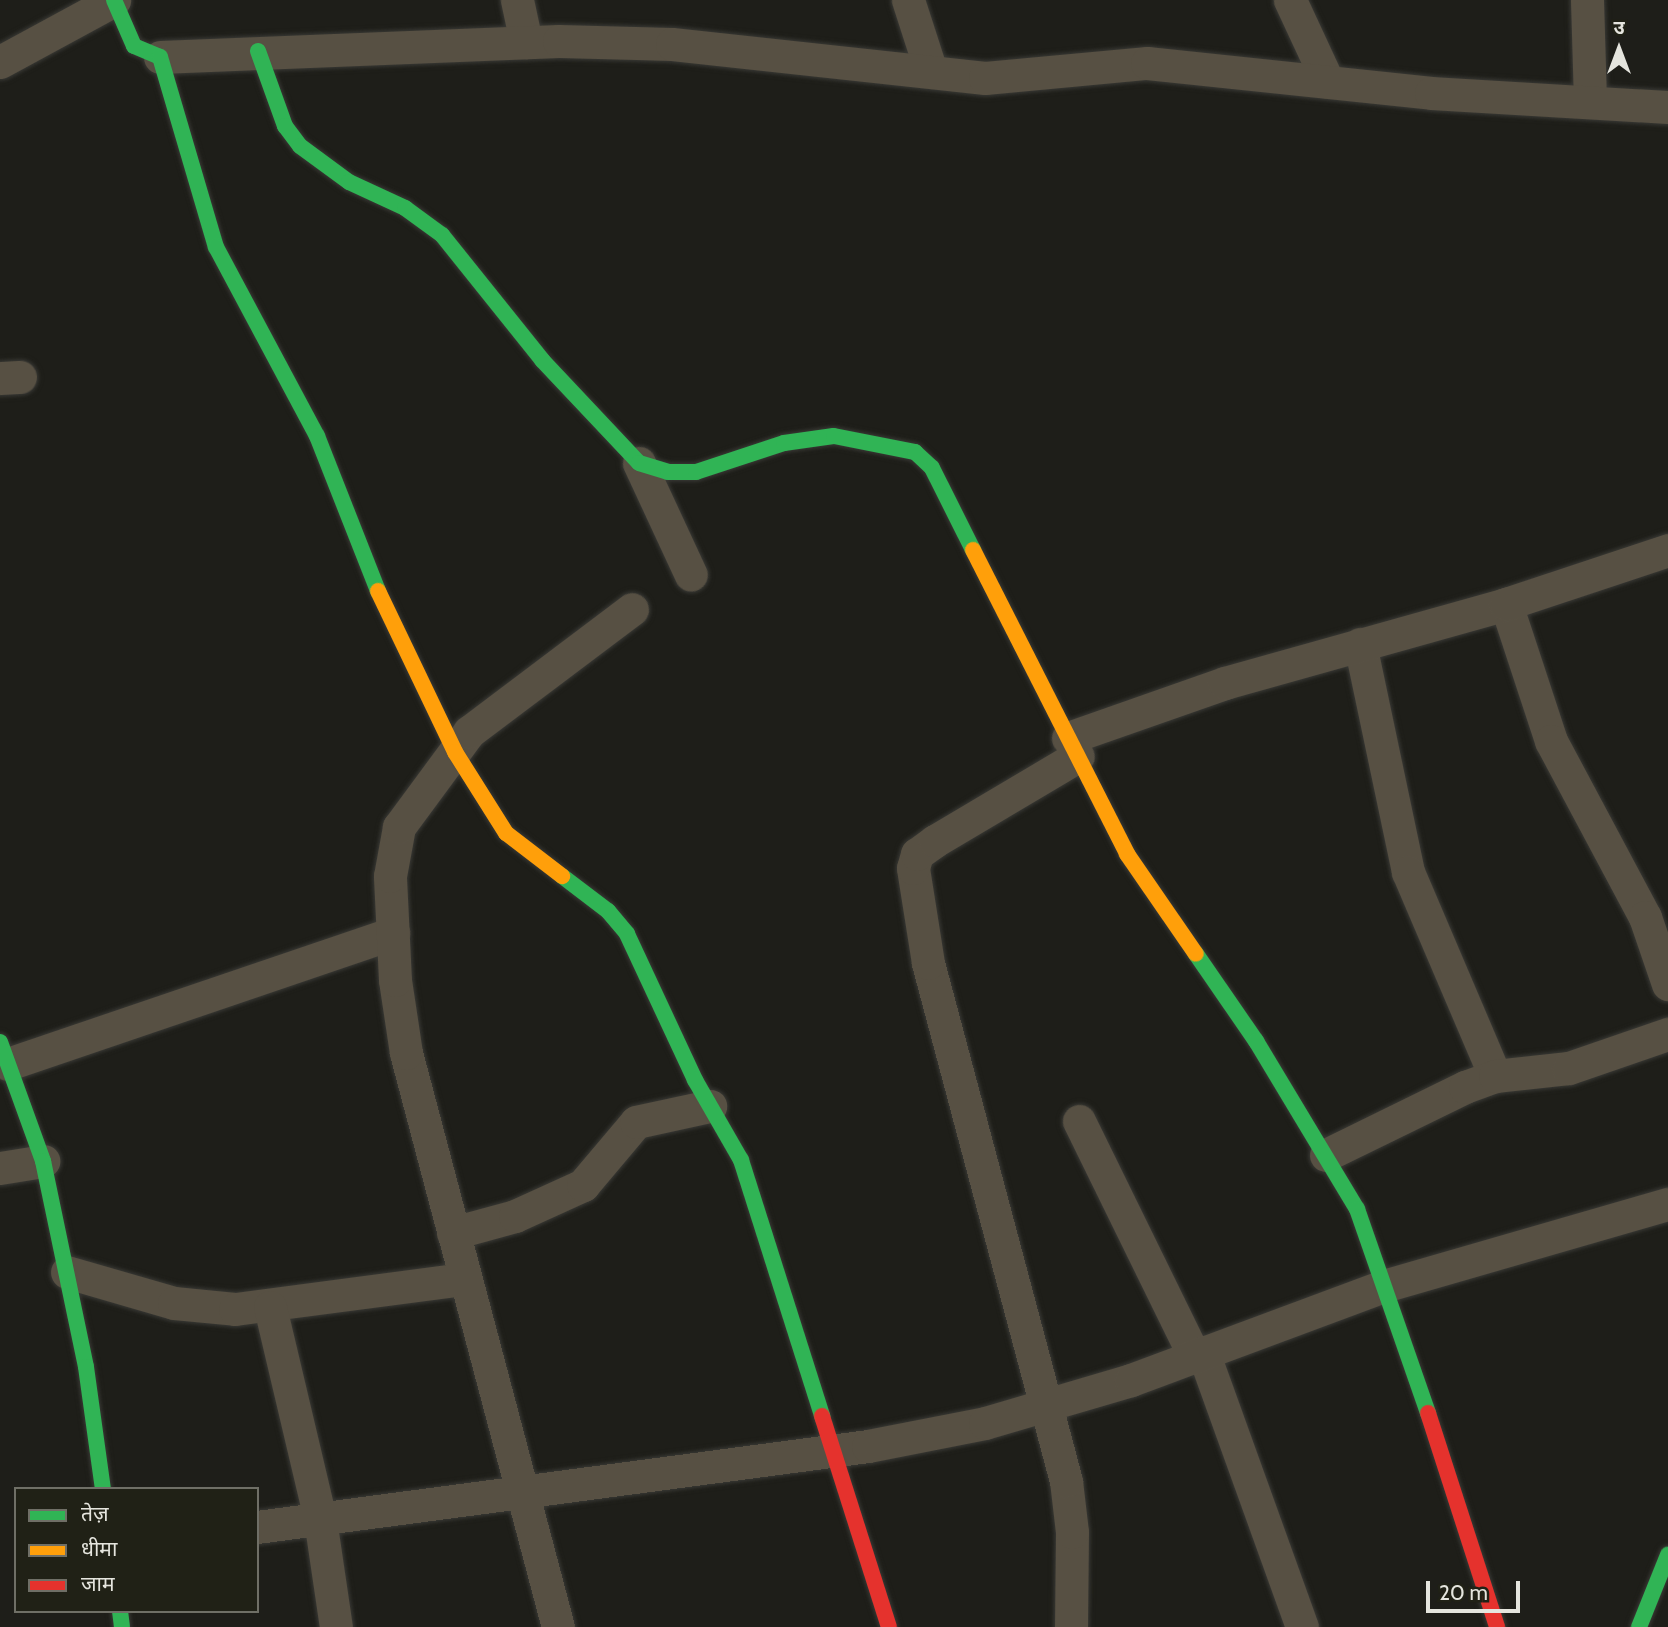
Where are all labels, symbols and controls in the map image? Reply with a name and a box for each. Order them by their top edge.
north arrow [1584,14,1654,84]
text: उ [1613,16,1625,39]
legend [14,1487,259,1613]
text: तेज़ [81,1501,109,1526]
text: धीमा [81,1536,117,1561]
scale bar [1430,1568,1524,1612]
text: जाम [81,1571,115,1596]
text: 20 m [1439,1580,1488,1605]

